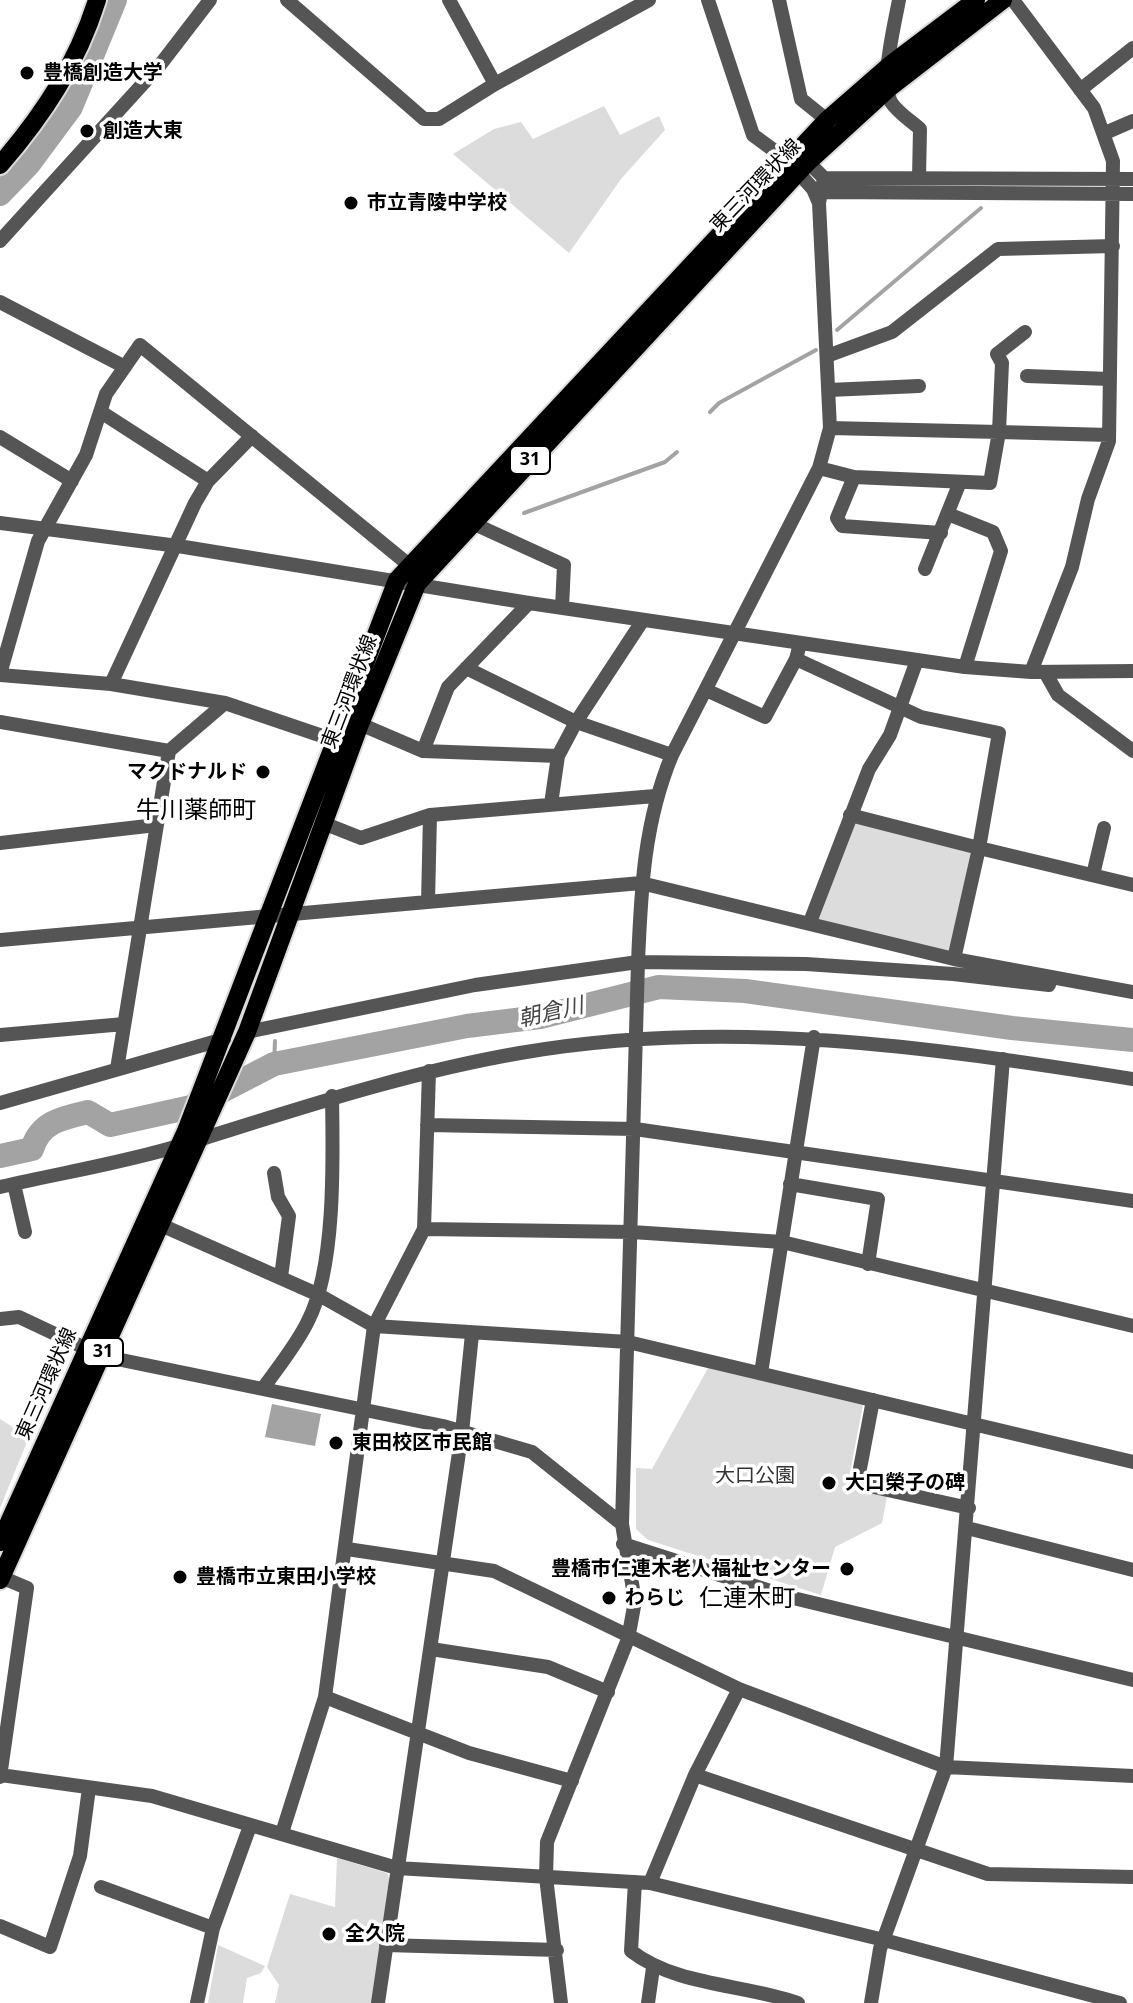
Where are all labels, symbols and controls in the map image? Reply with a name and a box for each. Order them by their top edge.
place label: 豊橋創造大学 [43,61,163,85]
marker: 豊橋創造大学 [18,64,36,82]
place label: 創造大東 [103,119,183,143]
marker: 創造大東 [78,122,96,140]
street label: 東三河環状線 [706,135,806,237]
place label: 市立青陵中学校 [367,191,507,215]
marker: 市立青陵中学校 [342,194,360,212]
road number: 31 [510,446,550,474]
street label: 東三河環状線 [317,632,383,752]
place label: マクドナルド [127,760,247,784]
marker: マクドナルド [254,763,272,781]
district label: 牛川薬師町 [136,797,256,825]
water label: 朝倉川 [516,993,586,1033]
street label: 東三河環状線 [12,1324,82,1444]
road number: 31 [83,1338,123,1366]
place label: 東田校区市民館 [352,1431,492,1455]
marker: 東田校区市民館 [327,1434,345,1452]
park label: 大口公園 [715,1464,795,1488]
place label: 大口榮子の碑 [845,1471,965,1495]
marker: 大口榮子の碑 [820,1474,838,1492]
place label: 豊橋市仁連木老人福祉センター [551,1557,831,1581]
marker: 豊橋市仁連木老人福祉センター [838,1560,856,1578]
place label: 豊橋市立東田小学校 [196,1565,376,1589]
marker: 豊橋市立東田小学校 [171,1568,189,1586]
district label: 仁連木町 [699,1585,795,1613]
place label: わらじ [625,1586,685,1610]
marker: わらじ [600,1589,618,1607]
place label: 全久院 [345,1922,405,1946]
marker: 全久院 [320,1925,338,1943]

